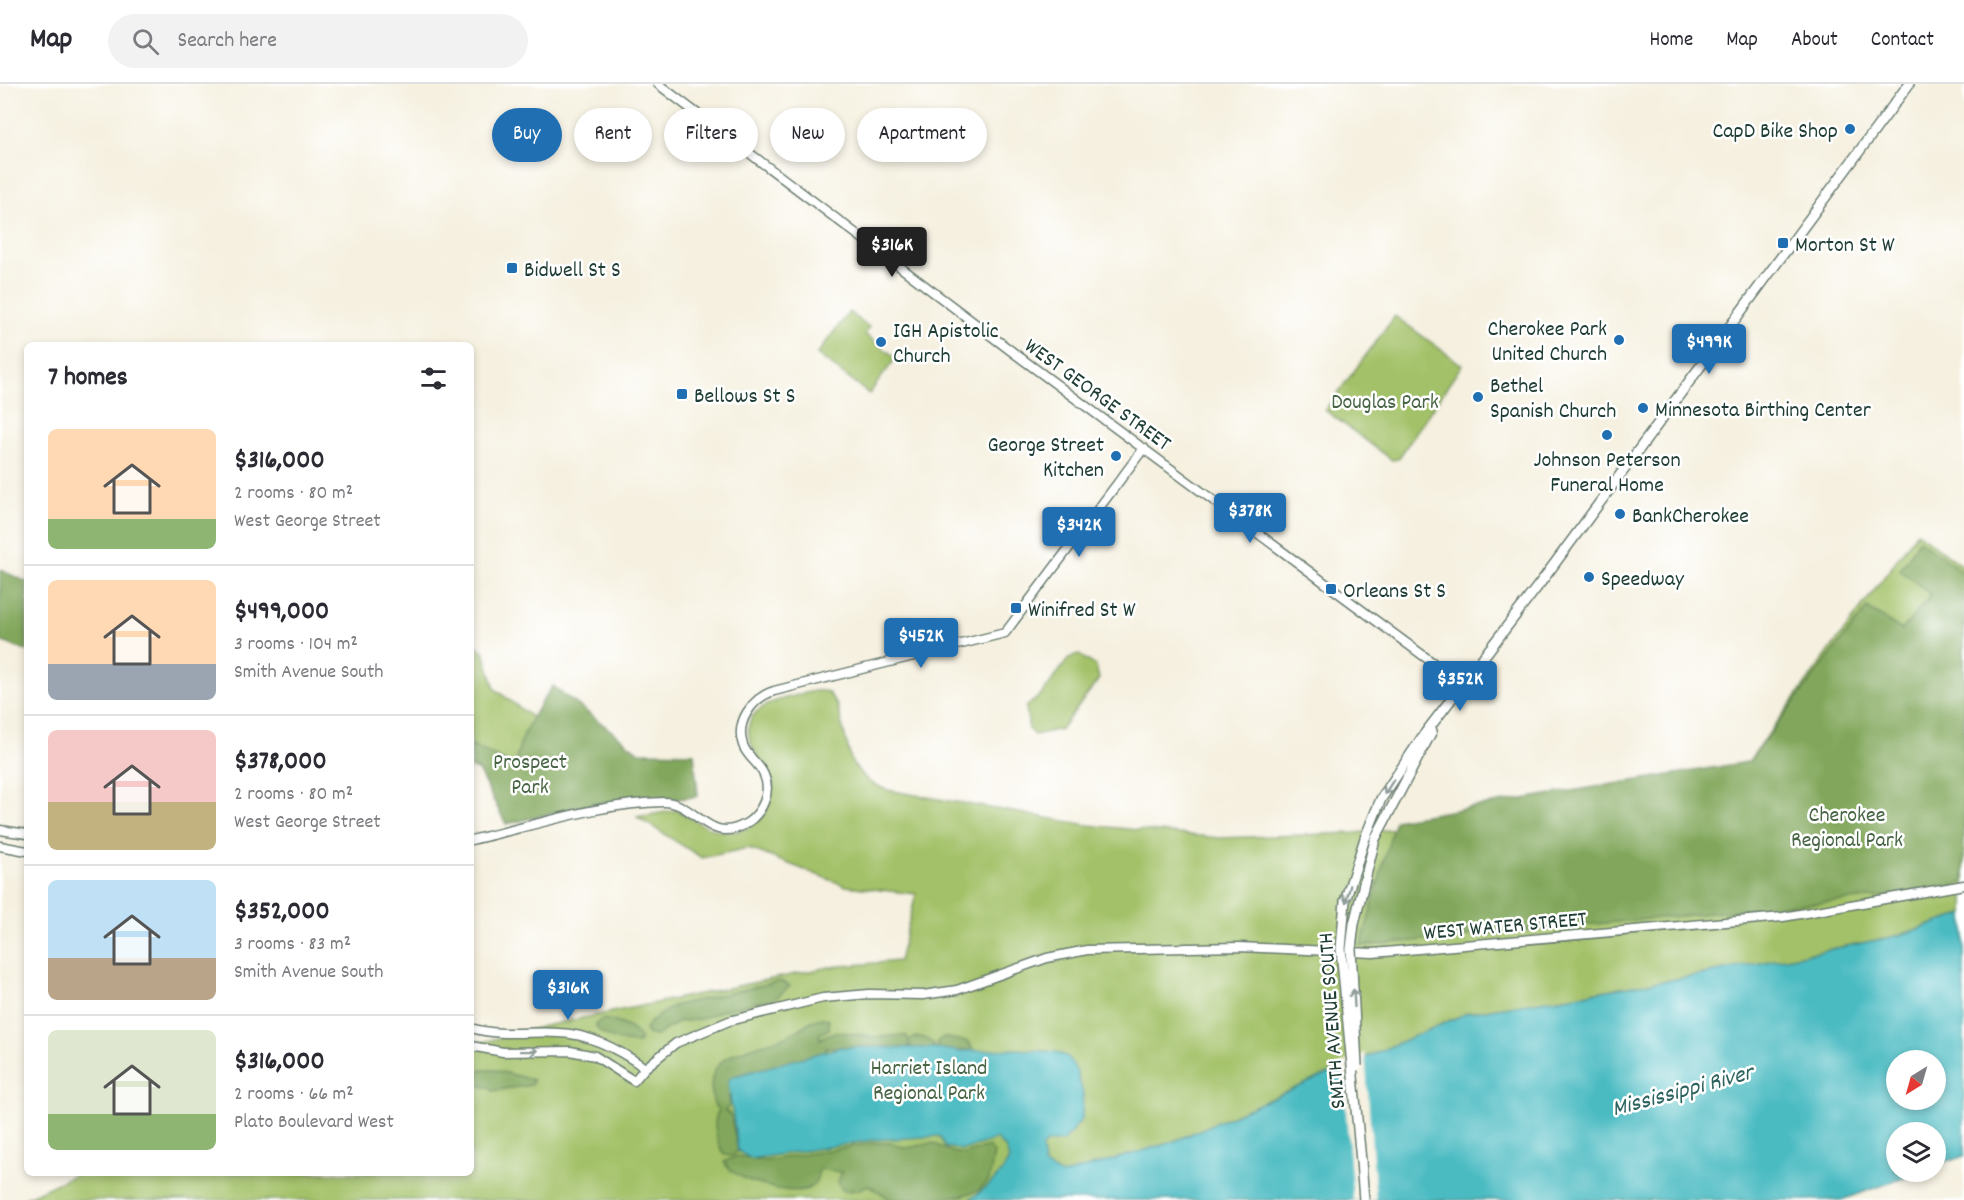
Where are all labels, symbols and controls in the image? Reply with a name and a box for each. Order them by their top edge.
search box [108,14,528,68]
text: Map [30,21,72,61]
icon: search [129,25,162,58]
text: Search here [177,26,277,57]
text: Home [1649,26,1693,56]
text: Map [1726,26,1758,56]
text: About [1791,26,1838,56]
text: Contact [1871,26,1934,56]
chip: Buy [492,108,562,162]
chip: Rent [574,108,652,162]
chip: Filters [664,108,758,162]
chip: New [770,108,845,162]
chip: Apartment [857,108,987,162]
place label: CapD Bike Shop [1712,117,1838,148]
marker: CapD Bike Shop [1843,122,1857,136]
pin: $316K [850,227,934,278]
place label: Morton St W [1795,231,1895,262]
text: $316K [871,232,913,260]
marker: Morton St W [1776,236,1790,250]
place label: Bidwell St S [524,256,621,287]
marker: Bidwell St S [505,261,519,275]
place label: Cherokee Park United Church [1488,315,1607,371]
place label: IGH Apistolic Church [893,317,999,373]
pin: $499K [1667,324,1751,375]
text: $499K [1686,329,1732,357]
street label: WEST GEORGE STREET [1017,332,1177,460]
marker: Cherokee Park United Church [1612,333,1626,347]
marker: IGH Apistolic Church [874,335,888,349]
text: 7 homes [48,360,128,397]
icon: filters [417,362,450,395]
place label: Bethel Spanish Church [1490,372,1616,428]
place label: Bellows St S [694,382,795,413]
marker: Bellows St S [675,387,689,401]
park label: Douglas Park [1331,388,1439,419]
marker: Bethel Spanish Church [1471,390,1485,404]
place label: Minnesota Birthing Center [1655,396,1872,427]
marker: Minnesota Birthing Center [1636,401,1650,415]
marker: Johnson Peterson Funeral Home [1600,428,1614,442]
place label: George Street Kitchen [987,431,1104,487]
text: $316,000 [234,443,325,480]
place label: Johnson Peterson Funeral Home [1533,446,1681,502]
marker: George Street Kitchen [1109,449,1123,463]
icon: home [96,453,168,525]
text: 2 rooms · 80 m² [234,480,353,508]
pin: $378K [1208,493,1292,544]
text: $378K [1228,498,1272,526]
place label: BankCherokee [1632,502,1749,533]
pin: $342K [1037,507,1121,558]
marker: BankCherokee [1613,507,1627,521]
text: West George Street [234,508,381,536]
text: $342K [1056,512,1102,540]
place label: Speedway [1601,565,1685,596]
marker: Speedway [1582,570,1596,584]
place label: Orleans St S [1343,577,1446,608]
marker: Orleans St S [1324,582,1338,596]
text: $499,000 [234,594,329,631]
place label: Winifred St W [1028,596,1136,627]
marker: Winifred St W [1009,601,1023,615]
icon: home [96,604,168,676]
pin: $452K [879,618,963,669]
text: $452K [898,623,944,651]
text: 3 rooms · 104 m² [234,631,358,659]
text: Smith Avenue South [234,659,384,687]
pin: $352K [1418,661,1502,712]
text: $352K [1437,666,1483,694]
text: $378,000 [234,744,327,781]
park label: Prospect Park [493,748,567,804]
icon: home [96,754,168,826]
one-way arrow [1382,778,1394,795]
text: 2 rooms · 80 m² [234,781,353,809]
park label: Cherokee Regional Park [1791,801,1903,857]
text: West George Street [234,809,381,837]
one-way arrow [1341,884,1353,903]
text: $352,000 [234,894,330,931]
icon: home [96,904,168,976]
street label: WEST WATER STREET [1423,905,1588,950]
text: 3 rooms · 83 m² [234,931,351,959]
street label: SMITH AVENUE SOUTH [1312,932,1355,1110]
text: Smith Avenue South [234,959,384,987]
pin: $316K [526,970,610,1021]
text: $316K [547,975,589,1003]
one-way arrow [1348,988,1359,1008]
text: $316,000 [234,1044,325,1081]
one-way arrow [518,1046,538,1057]
north arrow [1886,1050,1946,1110]
map controls [1886,1050,1946,1182]
icon: home [96,1054,168,1126]
park label: Harriet Island Regional Park [871,1054,987,1110]
water label: Mississippi River [1608,1056,1760,1127]
text: 2 rooms · 66 m² [234,1081,354,1109]
text: Plato Boulevard West [234,1109,394,1137]
button: layers [1886,1122,1946,1182]

